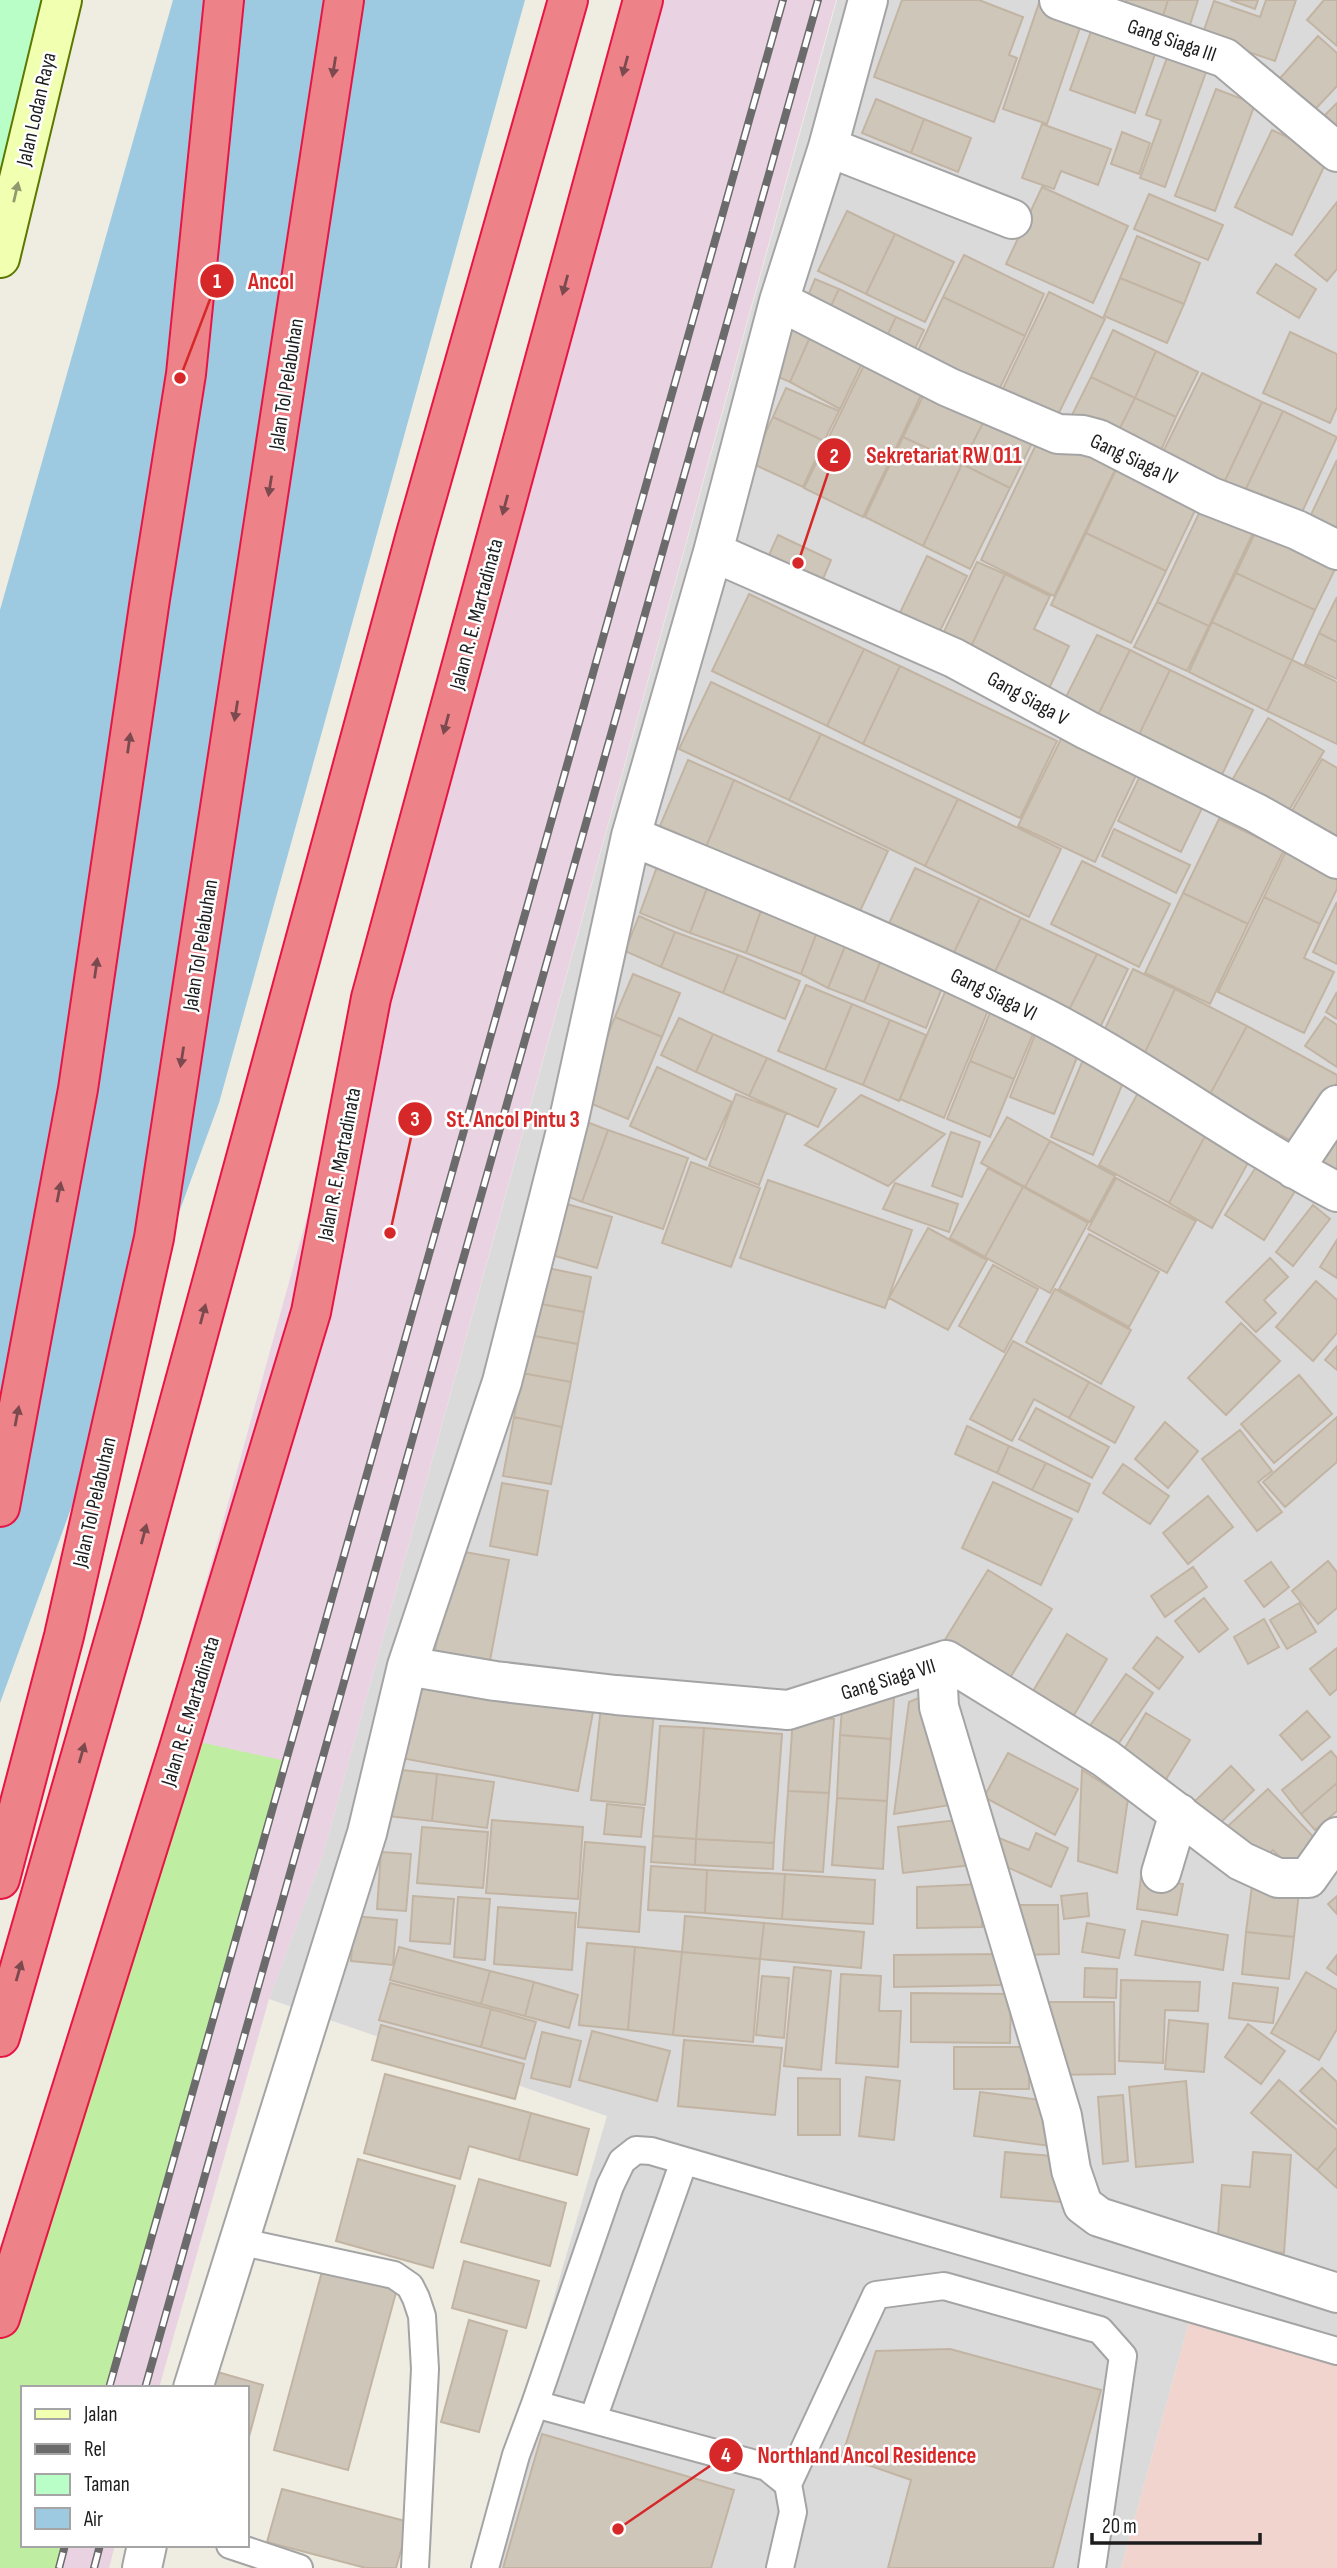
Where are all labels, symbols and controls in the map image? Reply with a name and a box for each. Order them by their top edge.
street label: Gang Siaga III [1124,14,1220,67]
street label: Jalan Lodan Raya [11,50,62,169]
one-way arrow [619,55,630,77]
one-way arrow [328,57,339,79]
one-way arrow [11,181,22,203]
callout: Ancol [199,259,308,303]
text: Ancol [247,268,294,296]
text: 1 [213,269,221,294]
one-way arrow [559,275,570,297]
street label: Jalan Tol Pelabuhan [264,317,309,453]
street label: Gang Siaga IV [1086,428,1182,491]
callout: Sekretariat RW 011 [817,433,1035,477]
text: Sekretariat RW 011 [866,442,1022,470]
text: 2 [829,444,839,469]
one-way arrow [265,475,276,497]
one-way arrow [500,495,510,516]
street label: Jalan R. E. Martadinata [444,536,509,693]
street label: Gang Siaga V [983,666,1073,731]
one-way arrow [230,700,241,722]
one-way arrow [440,714,450,735]
one-way arrow [124,732,135,754]
street label: Jalan Tol Pelabuhan [178,878,223,1014]
one-way arrow [91,957,102,979]
street label: Gang Siaga VI [946,963,1041,1026]
one-way arrow [176,1046,187,1068]
street label: Jalan R. E. Martadinata [312,1086,367,1244]
callout: St. Ancol Pintu 3 [397,1097,594,1141]
text: St. Ancol Pintu 3 [446,1106,580,1134]
text: 3 [410,1107,420,1132]
one-way arrow [54,1181,65,1203]
one-way arrow [199,1303,209,1324]
one-way arrow [12,1405,23,1427]
street label: Jalan Tol Pelabuhan [67,1435,122,1571]
one-way arrow [139,1523,149,1544]
street label: Jalan R. E. Martadinata [156,1633,225,1790]
street label: Gang Siaga VII [838,1653,938,1706]
one-way arrow [77,1742,87,1763]
one-way arrow [14,1960,25,1982]
legend [21,2386,248,2547]
text: Jalan [83,2402,117,2427]
callout: Northland Ancol Residence [709,2433,990,2477]
text: Rel [84,2437,106,2462]
text: Northland Ancol Residence [758,2442,976,2470]
text: 4 [721,2443,731,2468]
text: Taman [84,2472,130,2497]
scale bar [1092,2502,1260,2546]
text: Air [83,2507,103,2532]
text: 20 m [1102,2514,1137,2539]

